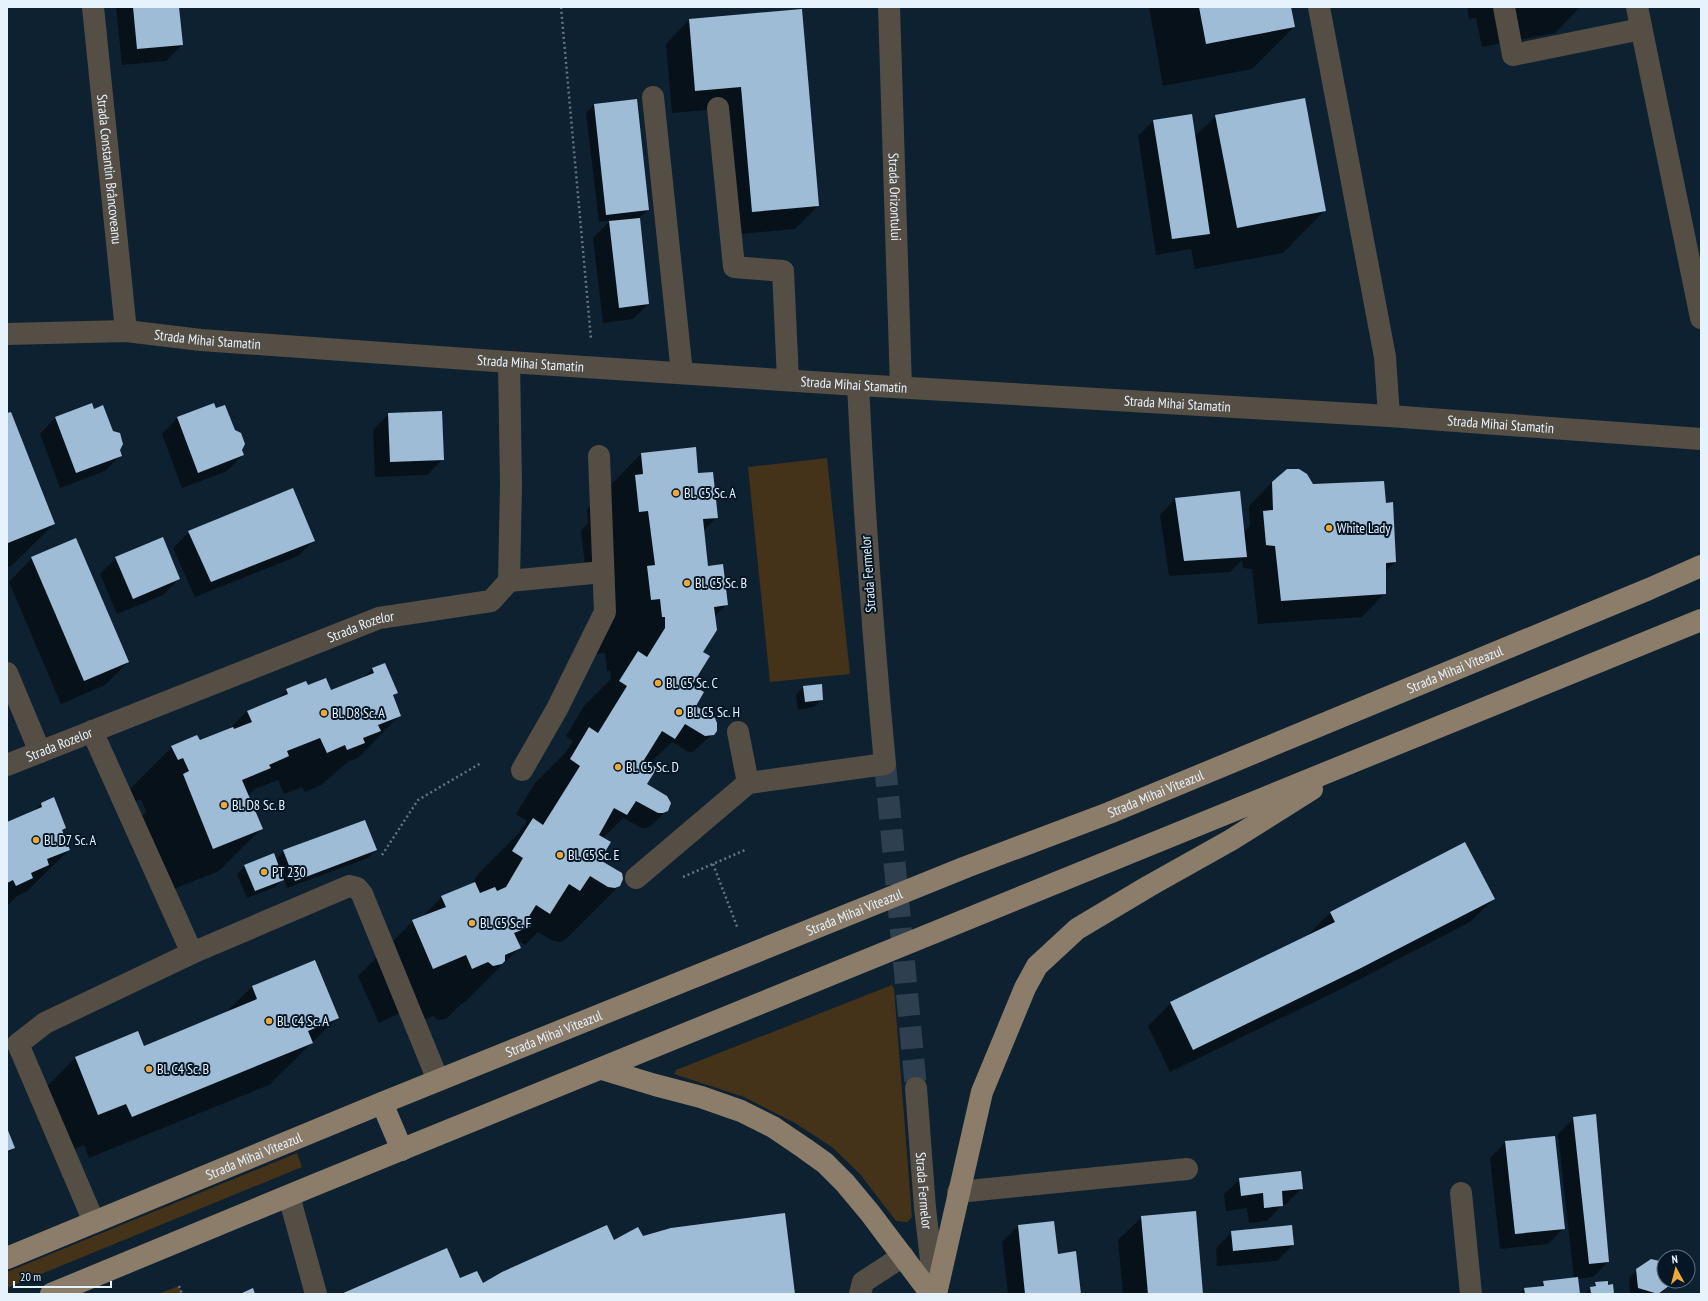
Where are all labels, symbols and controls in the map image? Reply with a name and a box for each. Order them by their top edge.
street label: Strada Constantin Brâncoveanu [93,93,126,245]
street label: Strada Orizontului [885,153,905,241]
street label: Strada Mihai Stamatin [153,325,261,353]
street label: Strada Mihai Stamatin [477,351,585,376]
street label: Strada Mihai Stamatin [800,372,908,397]
street label: Strada Mihai Stamatin [1123,392,1231,416]
street label: Strada Mihai Stamatin [1447,411,1555,437]
place label: Bl. C5 Sc. A [684,484,736,502]
marker: Bl. C5 Sc. A [671,488,681,498]
place label: White Lady [1337,519,1391,537]
marker: White Lady [1324,523,1334,533]
street label: Strada Fermelor [856,535,880,613]
place label: Bl. C5 Sc. B [695,574,747,592]
marker: Bl. C5 Sc. B [682,578,692,588]
street label: Strada Rozelor [325,607,395,647]
street label: Strada Mihai Viteazul [1404,641,1506,697]
place label: Bl. C5 Sc. C [666,674,719,692]
marker: Bl. C5 Sc. C [653,678,663,688]
place label: Bl. C5 Sc. H [687,703,740,721]
place label: Bl. D8 Sc. A [332,704,385,722]
marker: Bl. C5 Sc. H [674,707,684,717]
marker: Bl. D8 Sc. A [319,708,329,718]
street label: Strada Rozelor [23,723,95,766]
place label: Bl. C5 Sc. D [626,758,679,776]
marker: Bl. C5 Sc. D [613,762,623,772]
street label: Strada Mihai Viteazul [1105,765,1207,822]
place label: Bl. D8 Sc. B [232,796,285,814]
marker: Bl. D8 Sc. B [219,800,229,810]
place label: Bl. D7 Sc. A [44,831,97,849]
marker: Bl. D7 Sc. A [31,835,41,845]
place label: Bl. C5 Sc. E [568,846,620,864]
marker: Bl. C5 Sc. E [555,850,565,860]
place label: PT 230 [272,863,306,881]
marker: PT 230 [259,867,269,877]
street label: Strada Mihai Viteazul [803,884,906,940]
place label: Bl. C5 Sc. F [480,914,532,932]
marker: Bl. C5 Sc. F [467,918,477,928]
street label: Strada Mihai Viteazul [503,1006,605,1061]
place label: Bl. C4 Sc. A [277,1012,329,1030]
marker: Bl. C4 Sc. A [264,1016,274,1026]
place label: Bl. C4 Sc. B [157,1060,209,1078]
marker: Bl. C4 Sc. B [144,1064,154,1074]
street label: Strada Mihai Viteazul [203,1128,305,1184]
street label: Strada Fermelor [912,1151,936,1230]
north arrow [1656,1249,1696,1289]
text: N [1671,1252,1679,1266]
scale bar [14,1263,111,1289]
text: 20 m [20,1269,41,1284]

